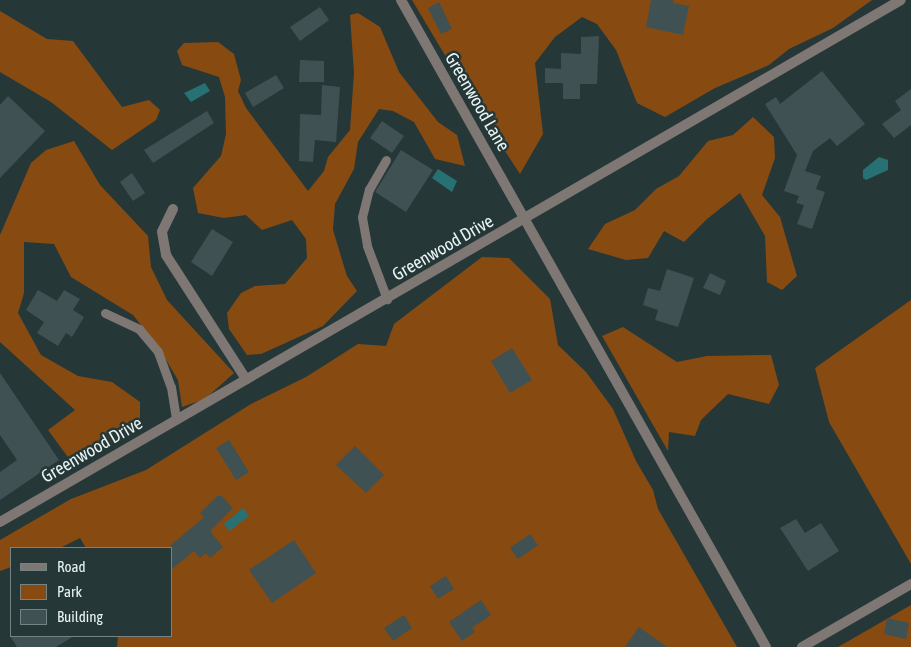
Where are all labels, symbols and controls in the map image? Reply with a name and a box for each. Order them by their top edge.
street label: Greenwood Lane [440,49,514,155]
street label: Greenwood Drive [389,210,497,286]
street label: Greenwood Drive [38,412,146,488]
legend [10,547,172,637]
text: Road [57,558,86,575]
text: Park [57,583,82,600]
text: Building [57,608,103,625]

